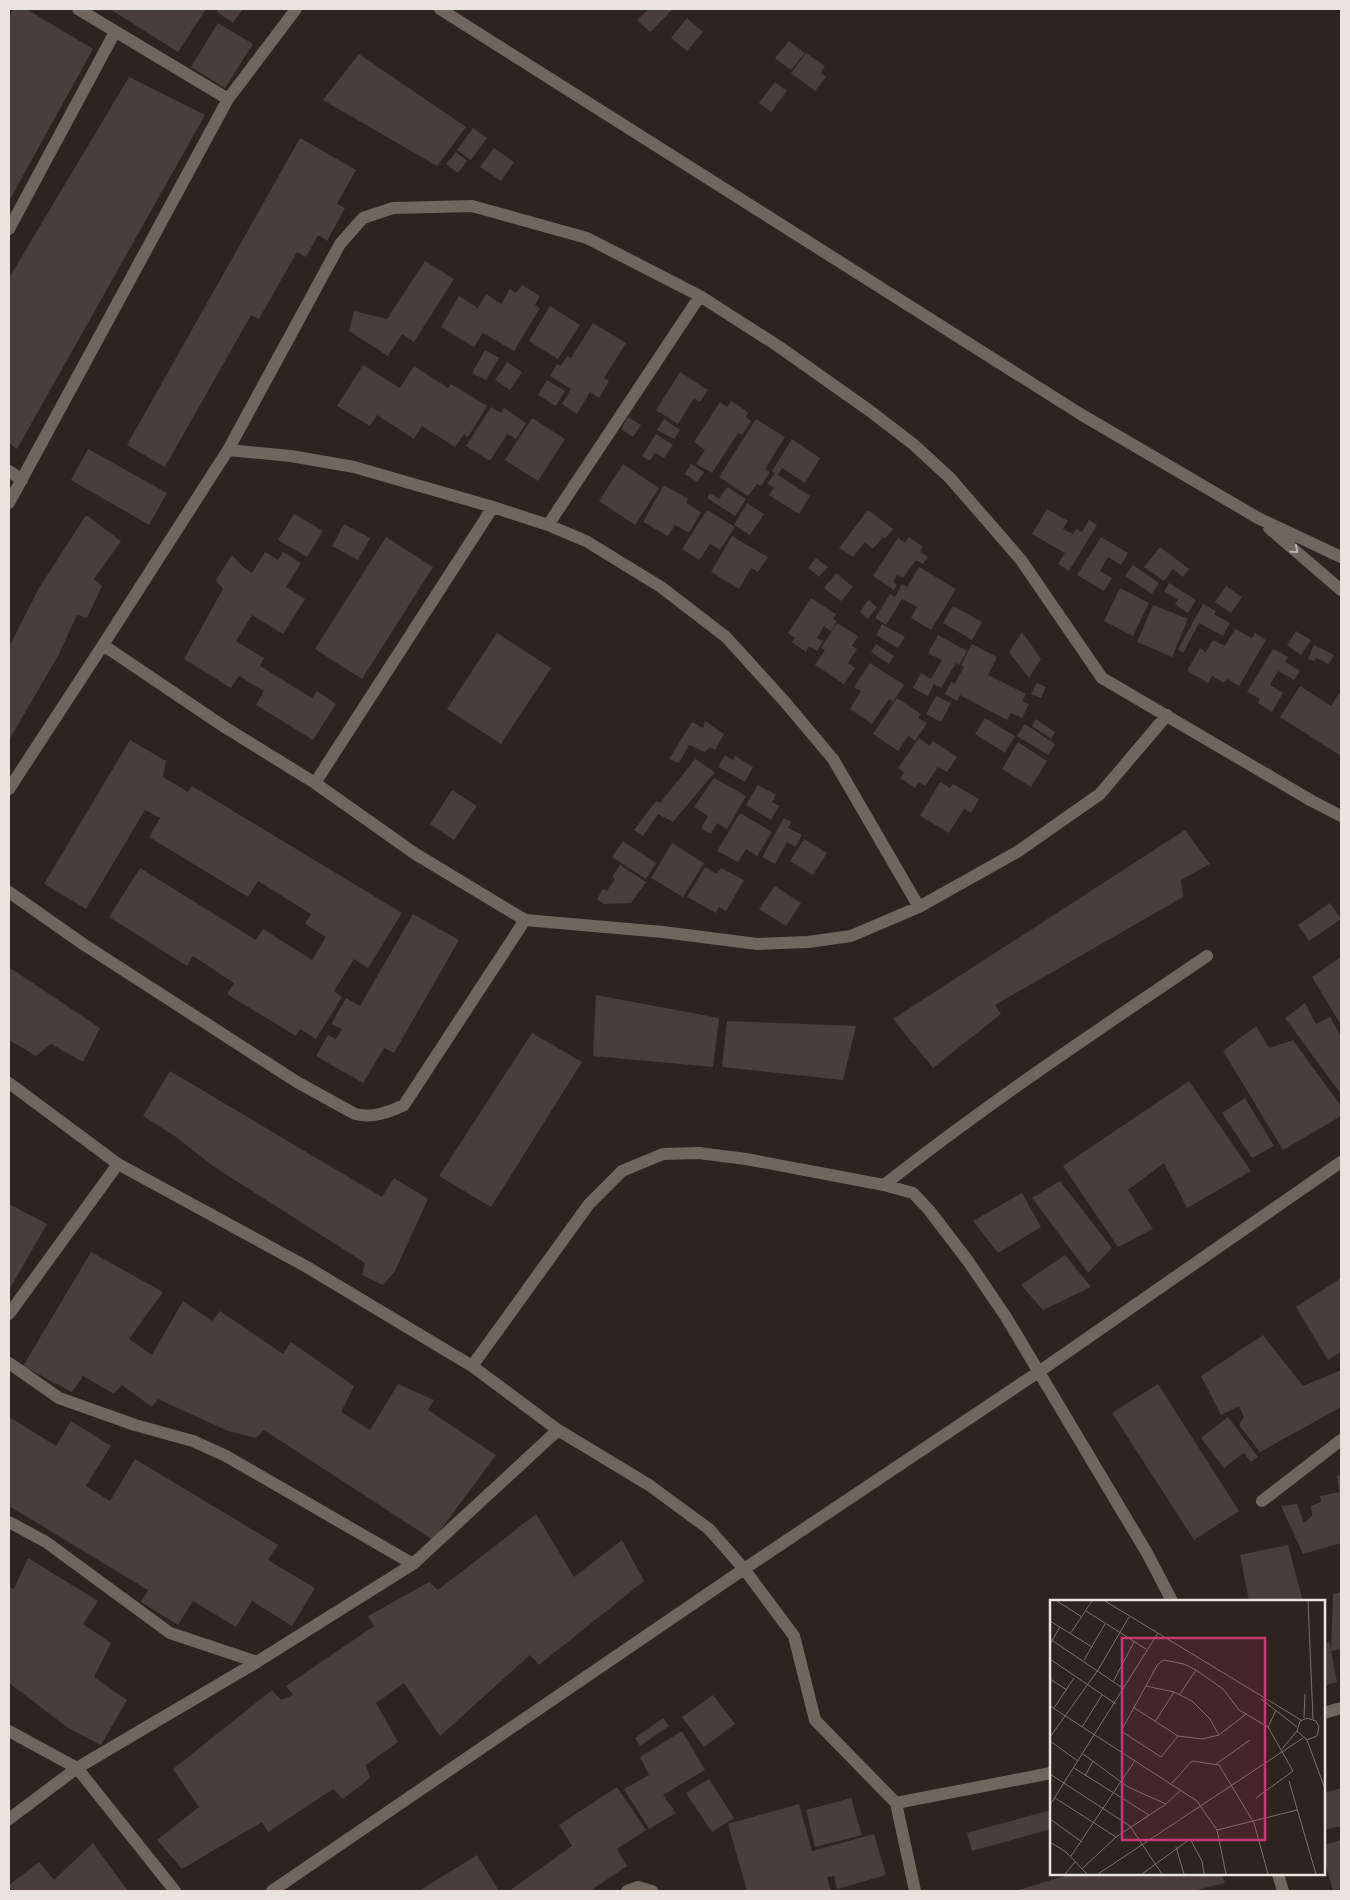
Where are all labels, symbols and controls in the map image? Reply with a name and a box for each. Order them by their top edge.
one-way arrow [1289,544,1298,553]
inset map [1050,1600,1325,1875]

